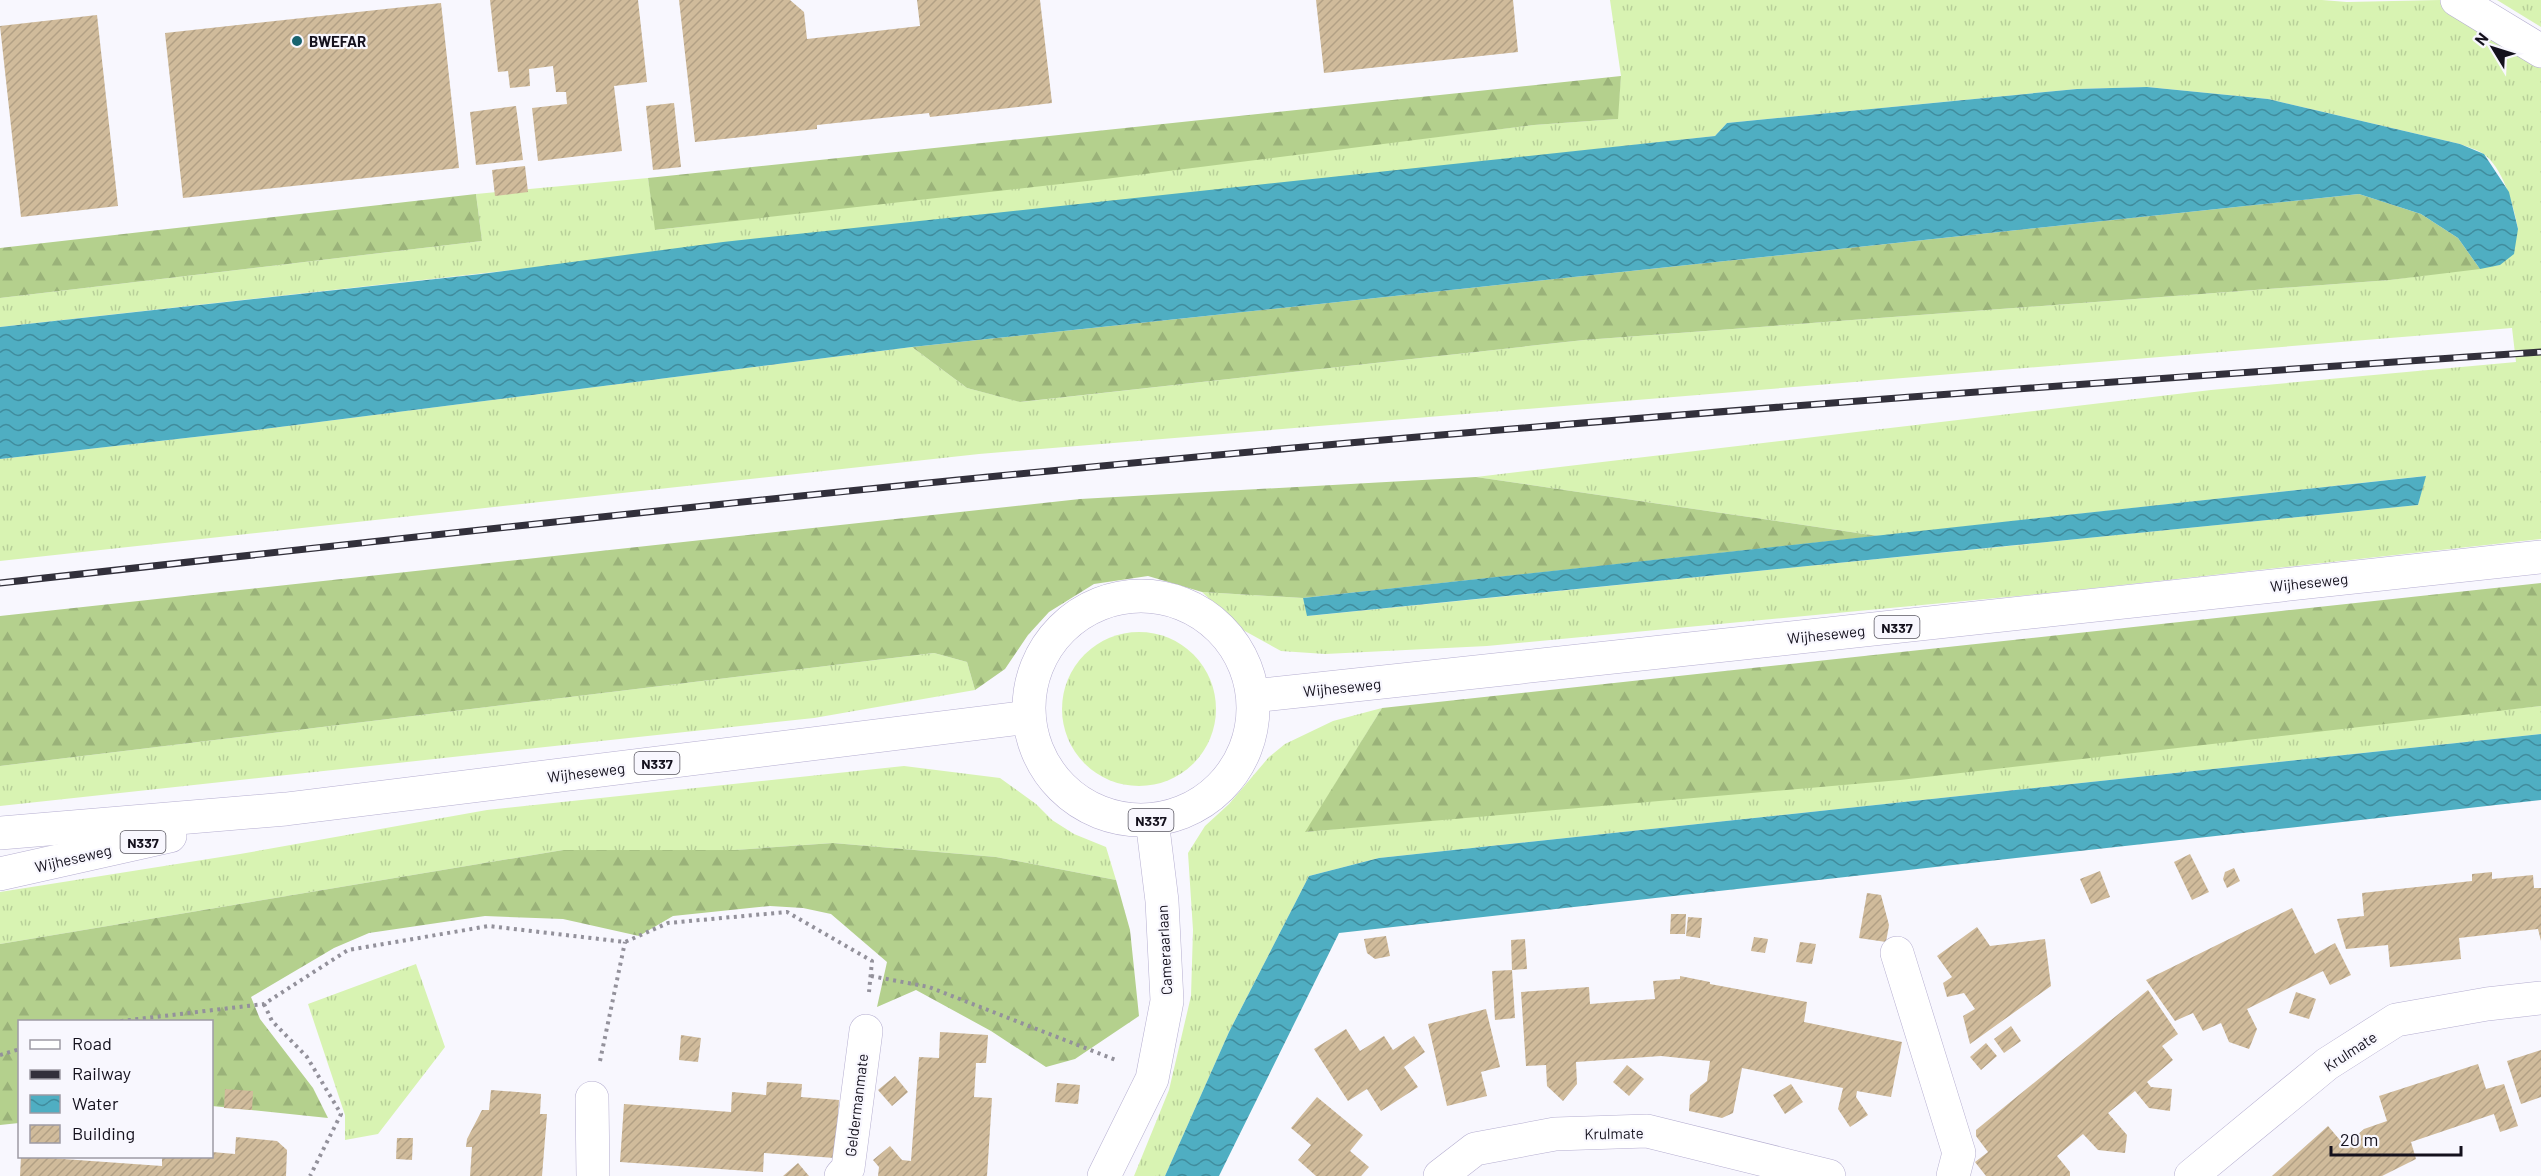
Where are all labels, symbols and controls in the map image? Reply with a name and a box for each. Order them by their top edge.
north arrow [2463,18,2523,78]
text: N [2470,28,2492,48]
place label: BWEFAR [309,32,366,50]
marker: BWEFAR [290,34,304,48]
street label: Wijheseweg [2269,569,2349,595]
road number: N337 [1874,616,1920,638]
street label: Wijheseweg [1786,621,1866,647]
street label: Wijheseweg [1302,674,1382,700]
road number: N337 [634,752,680,774]
street label: Wijheseweg [546,758,626,786]
road number: N337 [1128,809,1174,831]
road number: N337 [120,831,166,853]
street label: Wijheseweg [33,840,113,876]
street label: Cameraarlaan [1153,905,1175,995]
legend [18,1020,213,1158]
street label: Krulmate [2320,1027,2380,1075]
text: Road [72,1032,112,1054]
street label: Geldermanmate [841,1052,871,1158]
text: Railway [72,1062,131,1084]
text: Water [72,1092,119,1114]
scale bar [2331,1119,2462,1157]
text: Building [72,1122,135,1144]
street label: Krulmate [1584,1123,1644,1143]
text: 20 m [2340,1128,2378,1150]

